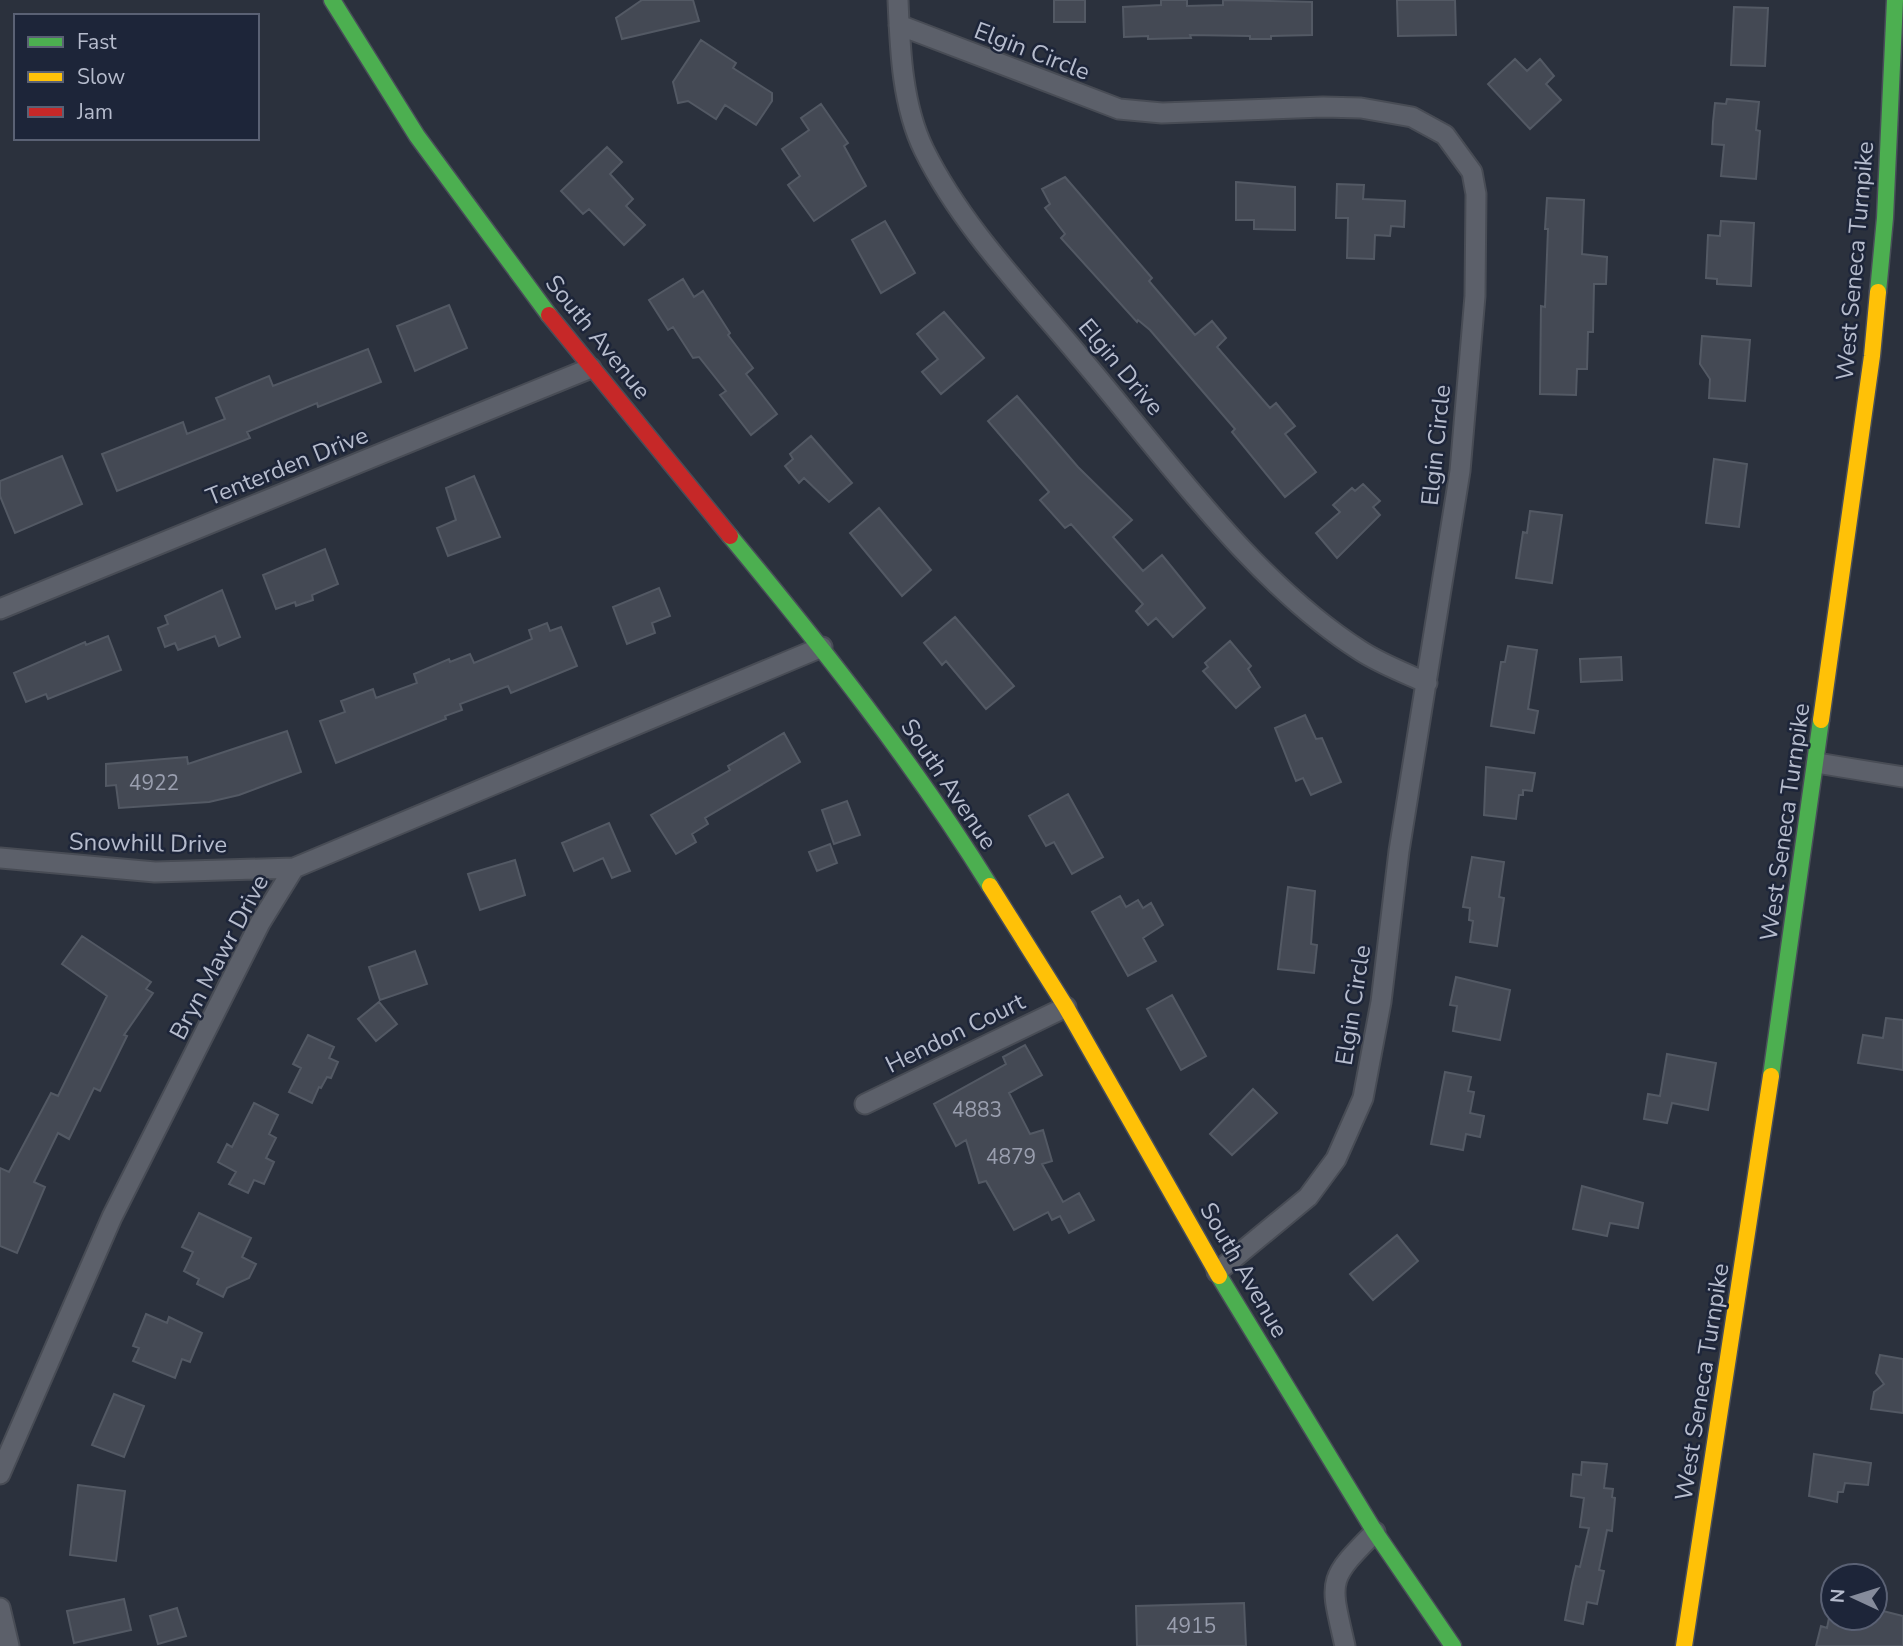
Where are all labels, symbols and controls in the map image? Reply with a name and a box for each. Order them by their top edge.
legend [14,14,259,140]
street label: Elgin Circle [970,14,1094,88]
text: Fast [77,28,117,56]
text: Slow [77,63,126,91]
text: Jam [76,98,113,126]
street label: West Seneca Turnpike [1829,140,1881,382]
street label: South Avenue [538,268,658,406]
street label: Elgin Drive [1071,312,1171,422]
street label: Elgin Circle [1414,383,1458,507]
street label: Tenterden Drive [201,419,373,513]
street label: West Seneca Turnpike [1752,701,1818,943]
street label: South Avenue [893,712,1005,856]
house number: 4922 [129,769,179,797]
street label: Snowhill Drive [69,826,227,860]
street label: Bryn Mawr Drive [162,869,276,1045]
street label: Elgin Circle [1328,943,1378,1067]
street label: Hendon Court [880,985,1031,1081]
house number: 4883 [952,1096,1002,1124]
house number: 4879 [986,1143,1036,1171]
street label: South Avenue [1192,1196,1296,1344]
street label: West Seneca Turnpike [1667,1261,1737,1503]
north arrow [1819,1562,1889,1632]
text: N [1825,1588,1852,1604]
house number: 4915 [1166,1612,1216,1640]

